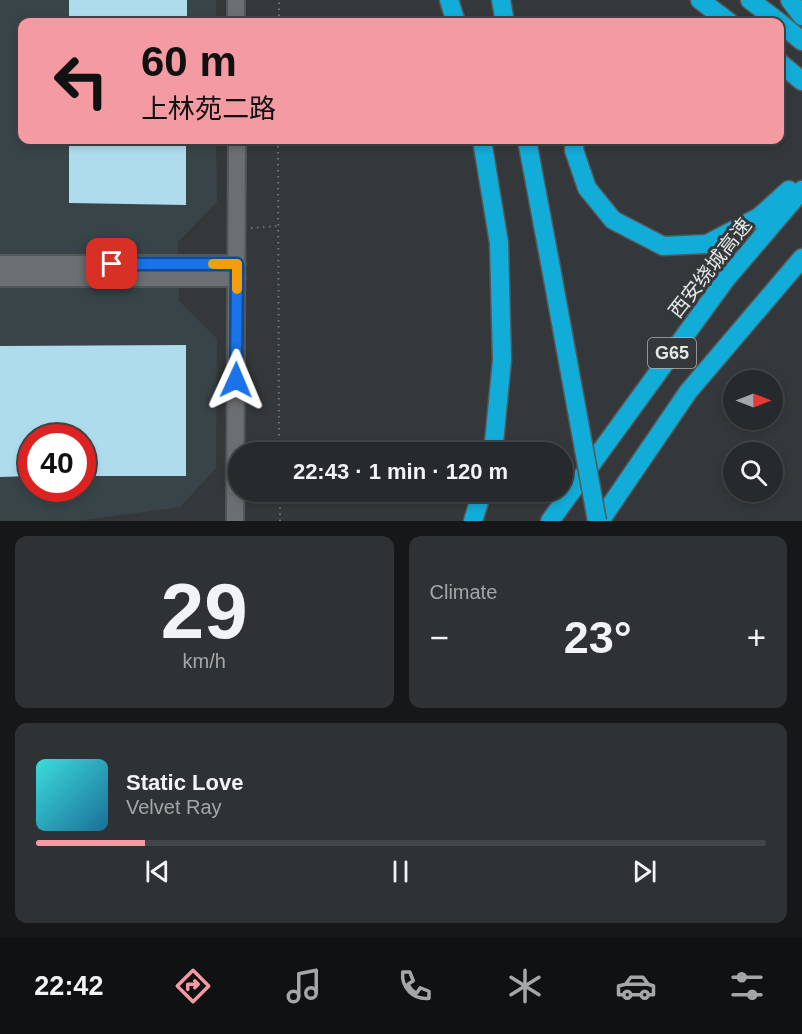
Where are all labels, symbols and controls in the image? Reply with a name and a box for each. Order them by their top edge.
text: 60 m [141,38,237,85]
icon: left [42,42,120,120]
text: 上林苑二路 [141,94,276,124]
street label: 西安绕城高速 [664,214,756,322]
pin [86,238,137,289]
icon: arrive [95,247,128,280]
road number: G65 [648,338,696,368]
position arrow [204,348,268,412]
north arrow [723,370,783,430]
map controls [723,370,783,502]
speed limit sign: 40 [18,424,96,502]
button: search [723,442,783,502]
text: 22:43 · 1 min · 120 m [293,459,508,484]
text: 29 [161,567,248,655]
text: Climate [430,581,497,603]
text: 23° [564,612,632,663]
text: − [430,619,449,656]
text: + [747,619,766,656]
text: km/h [183,650,226,672]
text: Static Love [126,770,243,795]
text: Velvet Ray [126,796,222,818]
icon: previous [141,855,174,888]
icon: pause [384,855,417,888]
icon: next [628,855,661,888]
icon: directions [172,965,214,1007]
icon: music [283,965,325,1007]
icon: phone [394,965,436,1007]
icon: climate [504,965,546,1007]
icon: car [615,965,657,1007]
icon: filters [726,965,768,1007]
text: 22:42 [34,971,103,1001]

